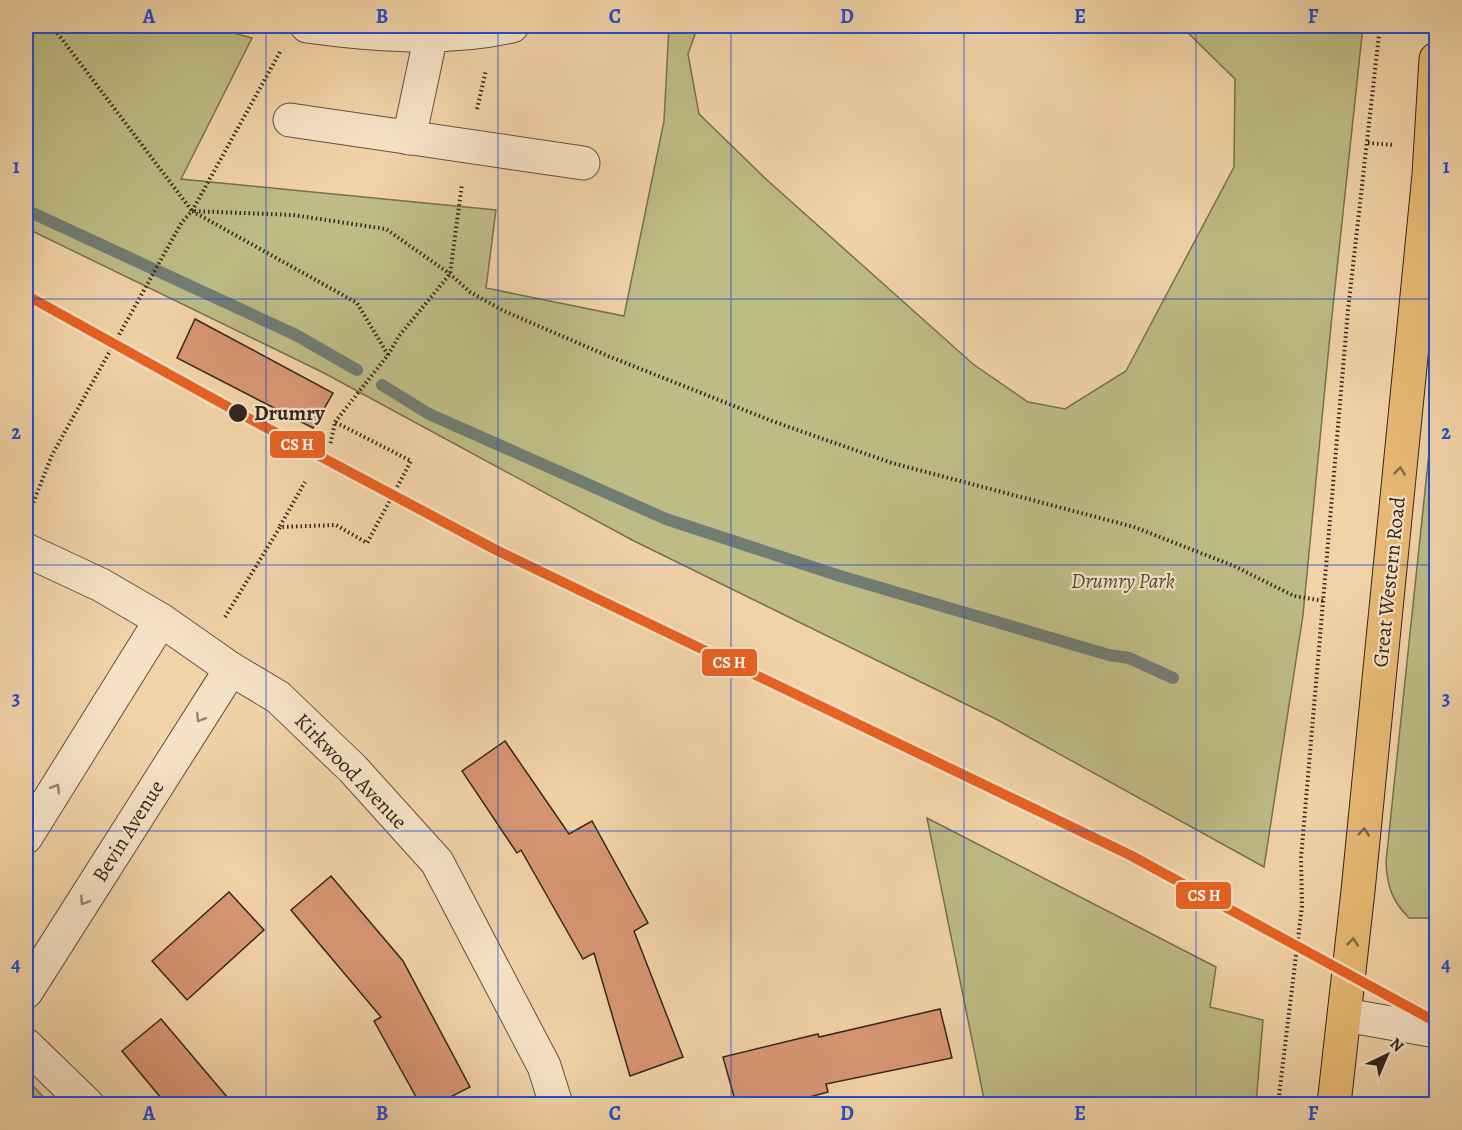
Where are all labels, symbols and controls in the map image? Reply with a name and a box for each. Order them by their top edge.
text: A [142,3,156,30]
text: B [376,3,388,30]
text: C [609,3,621,30]
text: D [840,3,854,30]
text: E [1074,3,1086,30]
text: F [1308,3,1319,30]
text: 1 [12,153,20,180]
text: 1 [1442,153,1450,180]
place label: Drumry [254,399,326,427]
marker: Drumry [227,402,249,424]
text: 2 [11,419,21,446]
text: 2 [1441,419,1451,446]
line badge: CS H [269,430,326,459]
text: CS H [280,434,314,456]
one-way arrow [1393,467,1406,476]
street label: Great Western Road [1366,495,1412,669]
park label: Drumry Park [1071,567,1175,595]
line badge: CS H [701,648,758,677]
text: CS H [712,652,746,674]
text: 3 [12,685,20,712]
text: 3 [1442,685,1450,712]
street label: Kirkwood Avenue [288,707,414,835]
one-way arrow [196,712,207,723]
street label: Bevin Avenue [86,775,170,887]
one-way arrow [49,784,61,794]
one-way arrow [1357,828,1370,837]
line badge: CS H [1175,881,1232,910]
text: CS H [1187,885,1221,907]
one-way arrow [79,895,91,905]
one-way arrow [1346,937,1359,947]
text: 4 [11,951,21,978]
text: 4 [1441,951,1451,978]
north arrow [1357,1025,1417,1085]
text: N [1385,1033,1409,1057]
text: A [142,1100,156,1127]
text: B [376,1100,388,1127]
text: C [609,1100,621,1127]
text: D [840,1100,854,1127]
text: E [1074,1100,1086,1127]
text: F [1308,1100,1319,1127]

